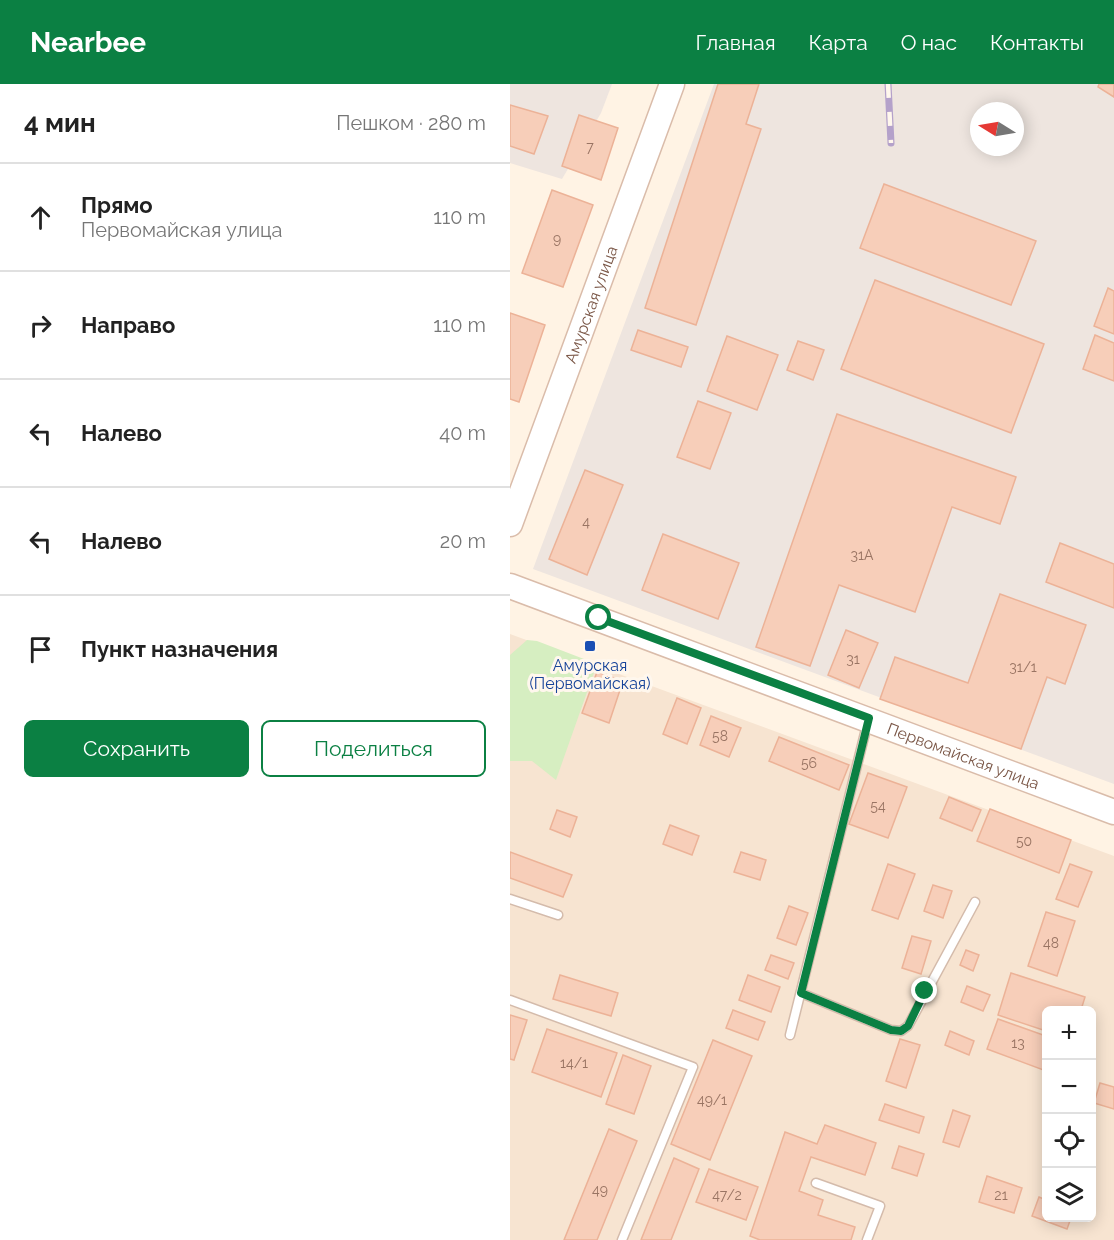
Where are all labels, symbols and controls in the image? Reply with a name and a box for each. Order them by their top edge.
text: Nearbee [30,26,146,59]
text: Главная [696,30,776,55]
text: Карта [809,30,868,55]
text: О нас [901,30,957,55]
text: Контакты [990,30,1084,55]
north arrow [970,102,1024,156]
text: 4 мин [24,108,96,138]
text: Пешком · 280 m [336,111,486,135]
house number: 7 [586,139,594,155]
text: Прямо [81,192,153,218]
icon: ahead [24,201,57,234]
text: 110 m [433,205,486,229]
text: Первомайская улица [81,218,283,242]
house number: 9 [553,231,561,247]
street label: Амурская улица [561,243,621,366]
icon: right [24,309,57,342]
text: Направо [81,312,175,338]
text: 110 m [433,313,486,337]
icon: left [24,417,57,450]
text: Налево [81,420,162,446]
text: 40 m [439,421,486,445]
house number: 4 [582,514,590,530]
icon: left [24,525,57,558]
text: Налево [81,528,162,554]
text: 20 m [440,529,486,553]
house number: 31А [851,547,874,563]
route start [585,604,611,630]
icon: arrive [24,633,57,666]
text: Пункт назначения [81,636,278,662]
marker: Амурская (Первомайская) [583,639,597,653]
house number: 31 [846,651,860,667]
place label: Амурская (Первомайская) [530,656,650,693]
house number: 31/1 [1009,659,1037,675]
street label: Первомайская улица [884,718,1042,793]
button: Сохранить [24,720,249,777]
button: Поделиться [261,720,486,777]
house number: 58 [712,728,728,744]
house number: 56 [801,755,817,771]
house number: 54 [870,798,886,814]
house number: 50 [1016,833,1032,849]
house number: 48 [1043,935,1059,951]
route end [911,977,937,1003]
map controls [1042,1006,1096,1222]
button: + [1042,1006,1096,1060]
house number: 13 [1011,1035,1025,1051]
house number: 14/1 [560,1055,588,1071]
button: − [1042,1060,1096,1114]
house number: 49/1 [697,1092,727,1108]
button: locate [1042,1114,1096,1168]
button: layers [1042,1168,1096,1222]
house number: 49 [592,1182,608,1198]
house number: 47/2 [712,1187,742,1203]
house number: 21 [994,1187,1008,1203]

